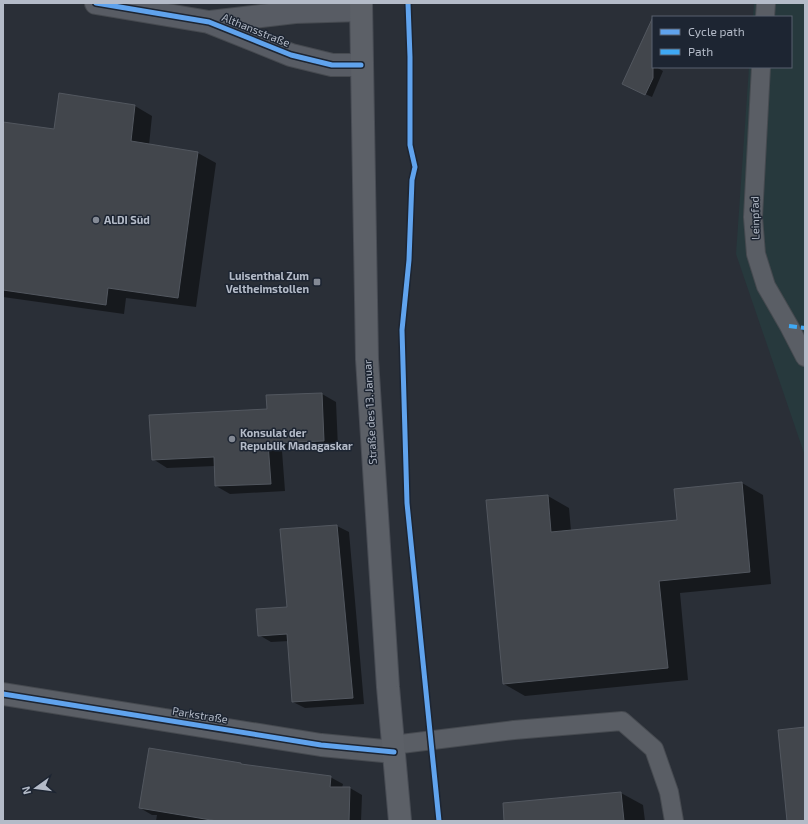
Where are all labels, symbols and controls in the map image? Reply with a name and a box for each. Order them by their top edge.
street label: Althansstraße [220,10,292,49]
legend [652,16,792,68]
text: Cycle path [688,24,745,38]
text: Path [688,44,713,58]
street label: Leinpfad [748,196,761,240]
place label: ALDI Süd [104,213,150,226]
marker: ALDI Süd [91,215,101,225]
place label: Luisenthal Zum Veltheimstollen [226,269,309,295]
marker: Luisenthal Zum Veltheimstollen [312,277,322,287]
street label: Straße des 13. Januar [360,359,379,465]
place label: Konsulat der Republik Madagaskar [240,426,353,452]
marker: Konsulat der Republik Madagaskar [227,434,237,444]
street label: Parkstraße [171,704,229,725]
north arrow [16,768,56,808]
text: N [19,785,33,796]

